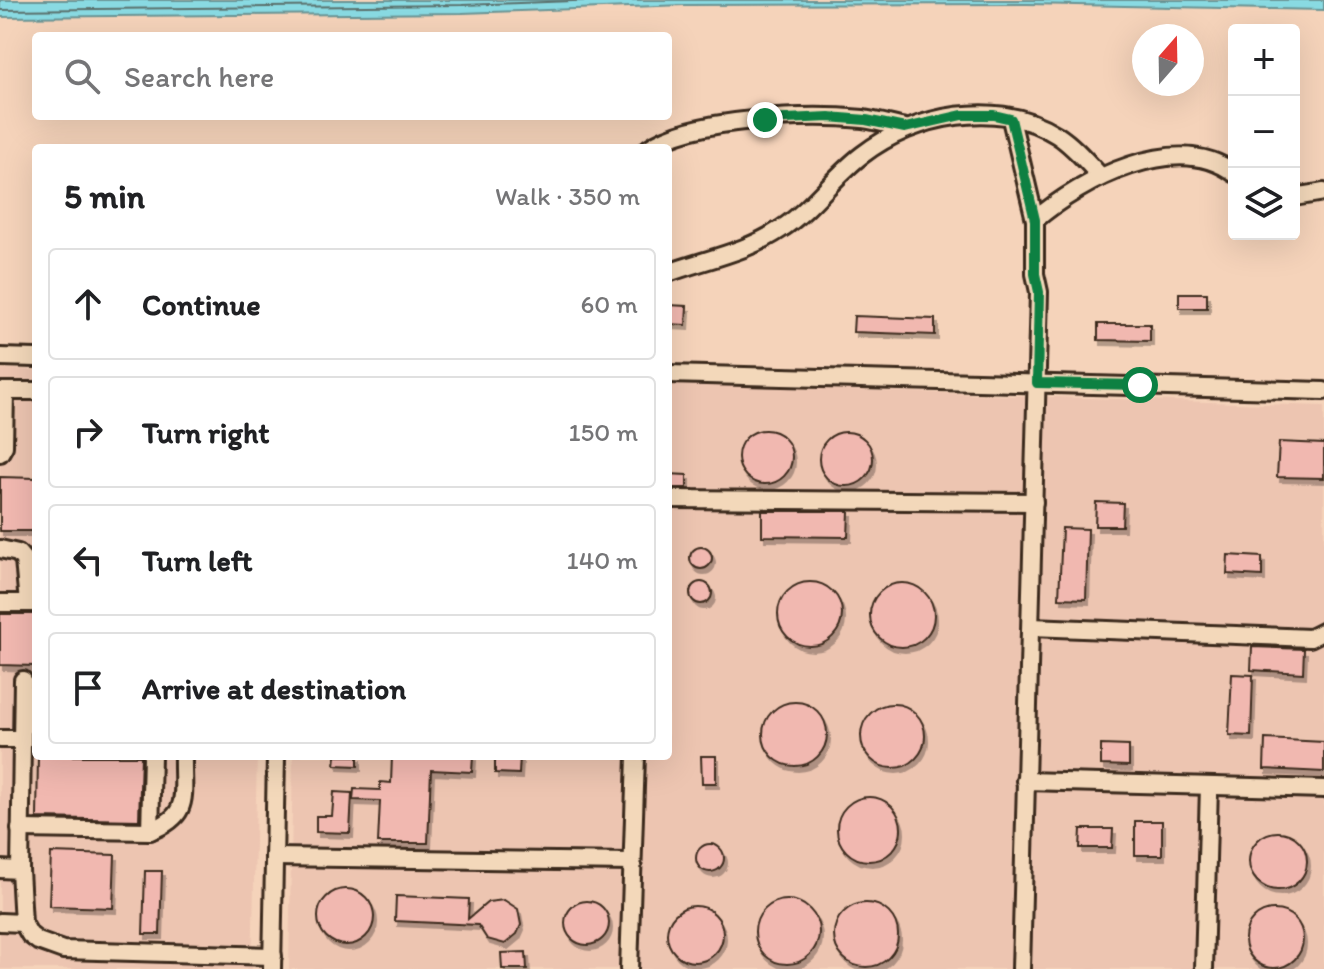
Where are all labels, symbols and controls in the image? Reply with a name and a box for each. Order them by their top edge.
north arrow [1132,24,1204,96]
map controls [1228,24,1300,240]
button: + [1228,24,1300,96]
search box [32,32,672,120]
icon: search [60,54,104,98]
text: Search here [124,58,274,95]
button: − [1228,96,1300,168]
route end [747,102,783,138]
button: layers [1228,168,1300,240]
text: 5 min [64,176,145,217]
text: Walk · 350 m [495,180,640,212]
icon: ahead [66,282,110,326]
text: Continue [142,286,261,323]
text: 60 m [581,288,638,320]
route start [1122,367,1158,403]
icon: right [66,410,110,454]
text: Turn right [142,414,270,451]
text: 150 m [569,416,638,448]
icon: left [66,538,110,582]
text: Turn left [142,542,253,579]
text: 140 m [567,544,638,576]
icon: arrive [66,666,110,710]
text: Arrive at destination [142,670,406,707]

